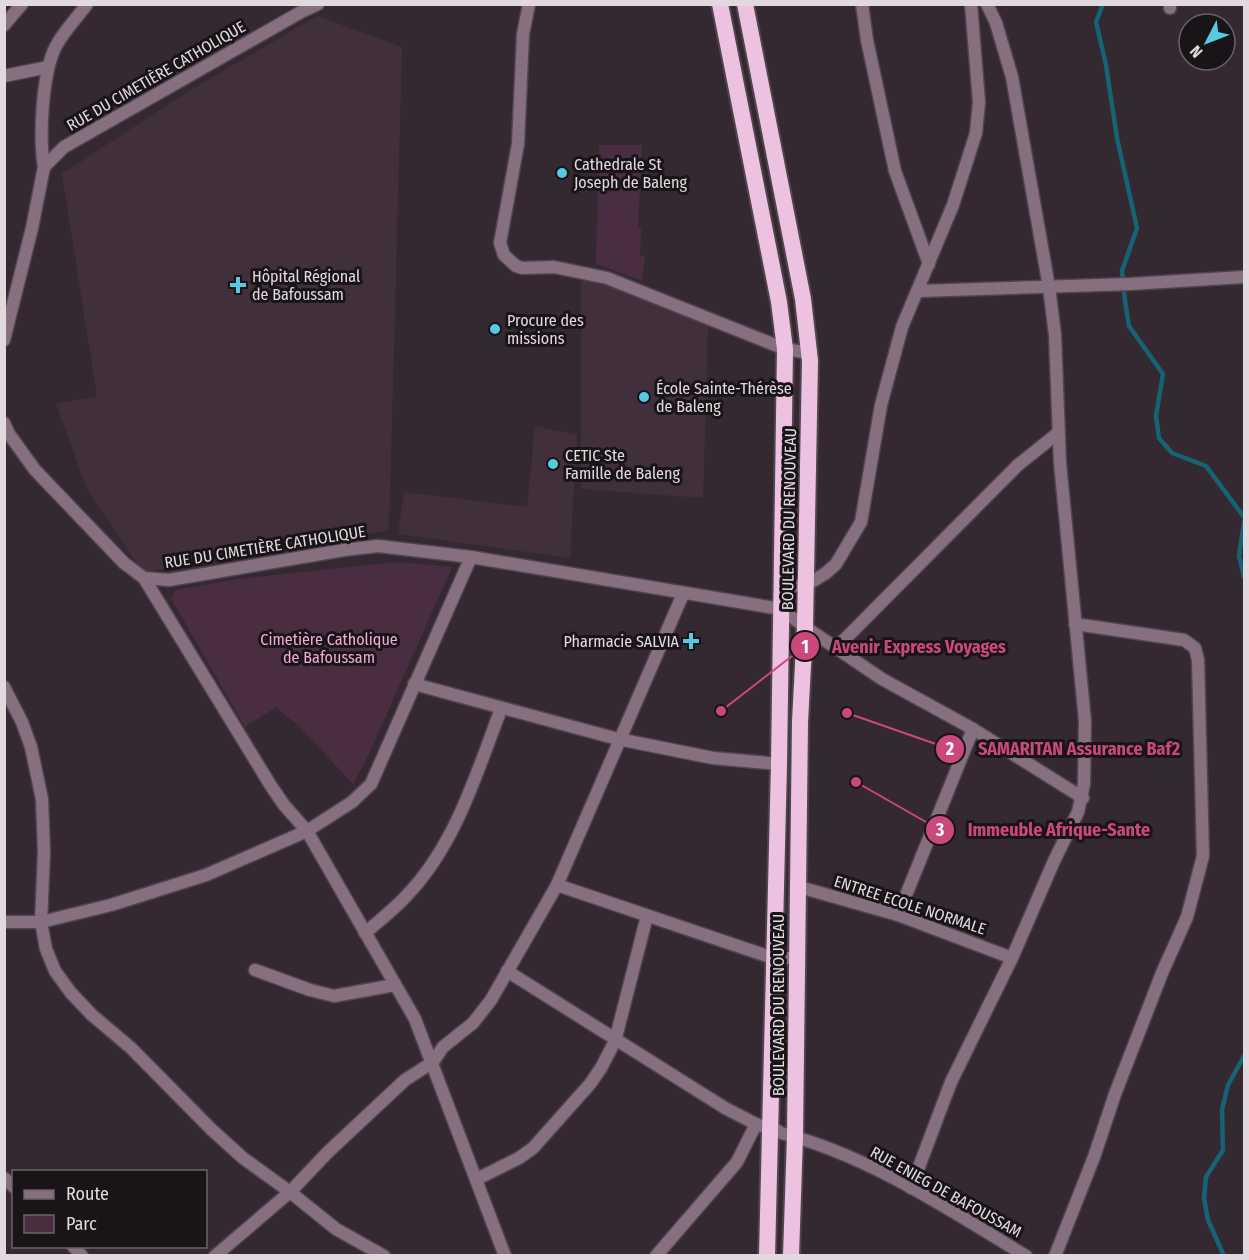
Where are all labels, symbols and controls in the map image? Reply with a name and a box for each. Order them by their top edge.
north arrow [1177,12,1237,72]
street label: RUE DU CIMETIÈRE CATHOLIQUE [63,17,249,135]
text: N [1186,42,1206,62]
place label: Cathedrale St Joseph de Baleng [574,155,687,192]
marker: Cathedrale St Joseph de Baleng [555,166,569,180]
place label: Hôpital Régional de Bafoussam [252,267,360,304]
marker: Hôpital Régional de Bafoussam [229,276,247,294]
place label: Procure des missions [507,311,584,348]
marker: Procure des missions [488,322,502,336]
place label: École Sainte-Thérèse de Baleng [656,379,792,416]
marker: École Sainte-Thérèse de Baleng [637,390,651,404]
street label: BOULEVARD DU RENOUVEAU [778,428,800,610]
place label: CETIC Ste Famille de Baleng [565,446,680,483]
marker: CETIC Ste Famille de Baleng [546,457,560,471]
street label: RUE DU CIMETIÈRE CATHOLIQUE [163,522,367,572]
callout: Avenir Express Voyages [790,628,1018,664]
park label: Cimetière Catholique de Bafoussam [260,630,398,667]
place label: Pharmacie SALVIA [563,632,680,651]
marker: Pharmacie SALVIA [684,634,698,648]
text: 1 [801,636,809,658]
text: Avenir Express Voyages [831,636,1006,658]
callout: SAMARITAN Assurance Baf2 [935,731,1192,767]
text: 2 [945,738,954,760]
text: SAMARITAN Assurance Baf2 [978,738,1180,760]
callout: Immeuble Afrique-Sante [925,812,1162,848]
text: 3 [935,819,945,841]
text: Immeuble Afrique-Sante [968,819,1150,841]
street label: ENTREE ECOLE NORMALE [832,871,988,939]
street label: BOULEVARD DU RENOUVEAU [769,914,788,1096]
street label: RUE ENIEG DE BAFOUSSAM [867,1142,1025,1242]
legend [12,1170,207,1248]
text: Route [66,1183,109,1205]
text: Parc [66,1213,97,1235]

